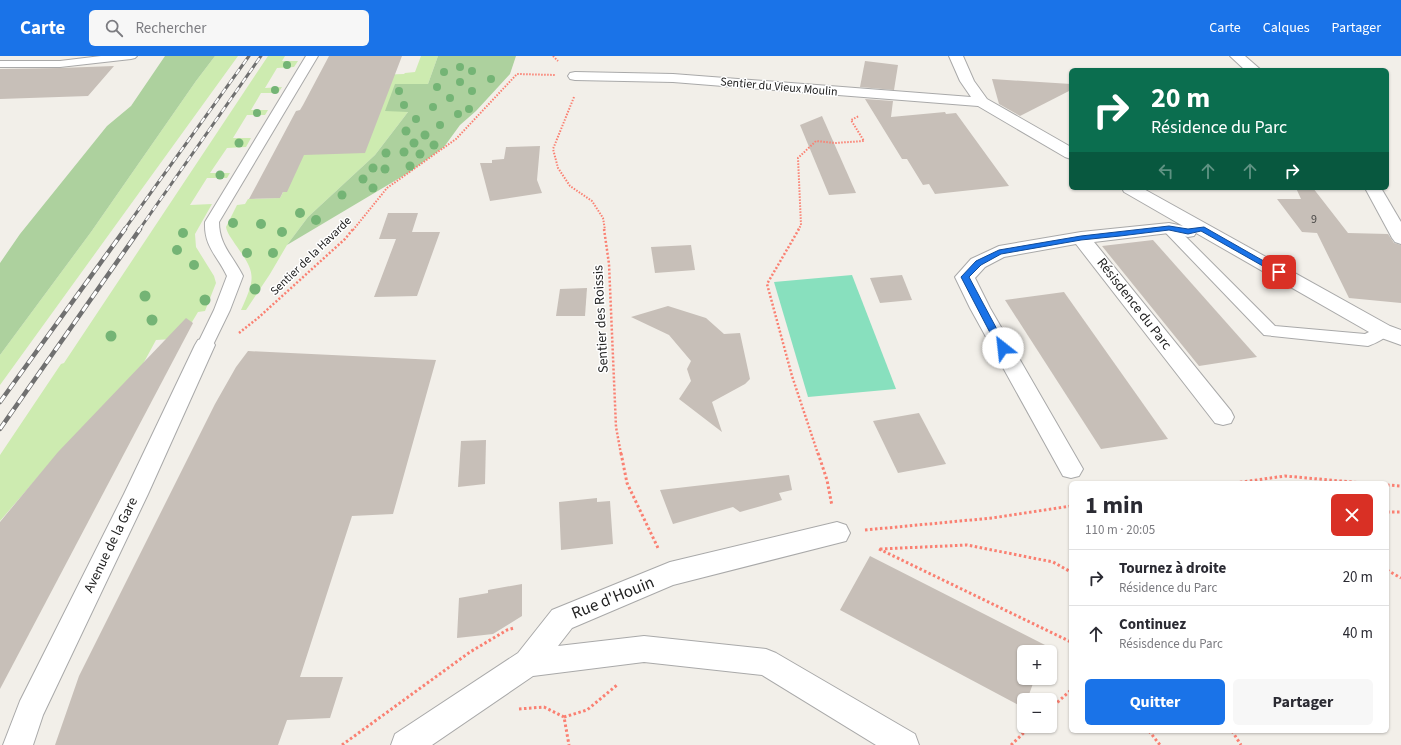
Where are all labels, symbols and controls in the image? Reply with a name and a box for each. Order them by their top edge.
search box [89,10,369,46]
text: Carte [20,15,65,42]
icon: search [103,17,125,39]
text: Rechercher [135,18,206,39]
text: Carte [1209,18,1241,38]
text: Calques [1263,18,1310,38]
text: Partager [1332,18,1381,38]
street label: Sentier du Vieux Moulin [720,73,838,101]
text: 20 m [1151,78,1210,118]
icon: right [1085,84,1137,136]
text: Résidence du Parc [1151,115,1287,140]
icon: left [1155,160,1177,182]
icon: ahead [1197,160,1219,182]
icon: ahead [1239,160,1261,182]
icon: right [1281,160,1303,182]
house number: 9 [1311,211,1317,228]
street label: Sentier de la Havarde [267,213,355,299]
street label: Résisdence du Parc [1092,254,1177,355]
pin [1262,255,1296,289]
icon: arrive [1268,261,1290,283]
street label: Sentier des Roissis [588,264,614,374]
position arrow [982,327,1024,369]
text: 1 min [1085,488,1143,523]
street label: Avenue de la Gare [79,494,143,596]
button: close [1331,494,1373,536]
text: 110 m · 20:05 [1085,521,1155,539]
text: Tournez à droite [1119,558,1226,579]
icon: right [1085,567,1107,589]
text: 20 m [1343,567,1373,588]
street label: Rue d'Houin [568,570,658,626]
text: Résidence du Parc [1119,579,1217,597]
text: Continuez [1119,614,1186,635]
icon: ahead [1085,623,1107,645]
text: 40 m [1343,623,1373,644]
text: Résisdence du Parc [1119,635,1223,653]
map controls [1017,645,1057,733]
button: + [1017,645,1057,685]
button: Quitter [1085,679,1225,725]
button: Partager [1233,679,1373,725]
button: − [1017,693,1057,733]

